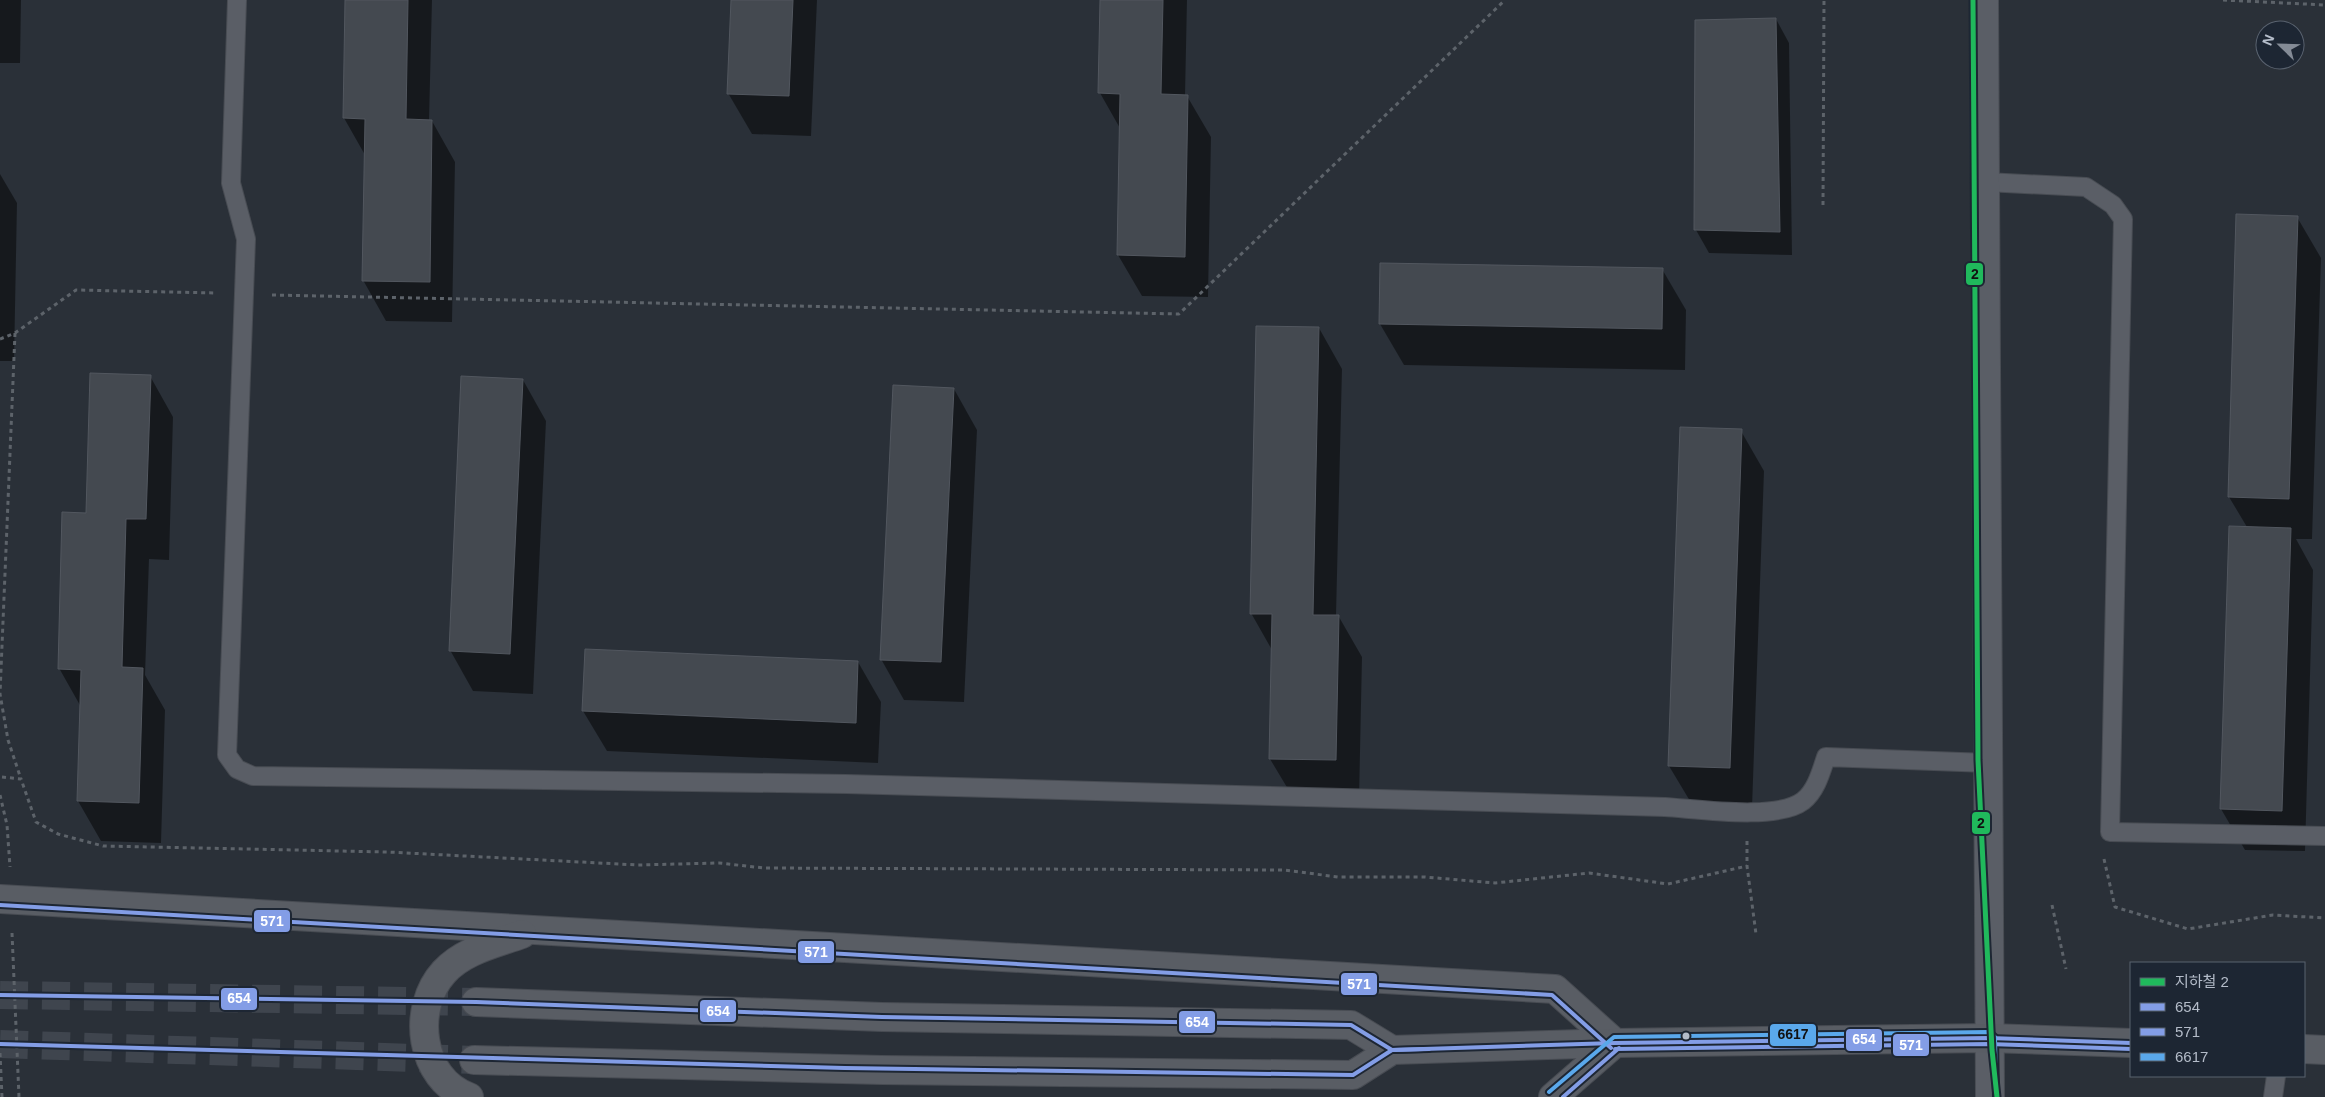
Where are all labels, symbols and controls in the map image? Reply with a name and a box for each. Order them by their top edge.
north arrow [2255,20,2305,70]
text: N [2259,32,2277,48]
line badge: 2 [1965,262,1984,286]
text: 2 [1971,266,1979,282]
line badge: 2 [1971,811,1991,835]
text: 2 [1977,815,1985,831]
line badge: 571 [253,909,291,933]
text: 571 [260,913,284,929]
line badge: 571 [797,940,835,964]
text: 571 [804,944,828,960]
legend [2130,962,2305,1077]
line badge: 571 [1340,972,1378,996]
text: 지하철 2 [2175,973,2229,990]
text: 571 [1347,976,1371,992]
line badge: 654 [220,987,258,1011]
text: 654 [227,990,251,1006]
text: 654 [2175,998,2200,1015]
line badge: 654 [699,999,737,1023]
text: 654 [706,1003,730,1019]
line badge: 654 [1178,1010,1216,1034]
text: 654 [1185,1014,1209,1030]
line badge: 6617 [1769,1023,1817,1047]
text: 571 [2175,1023,2200,1040]
text: 6617 [1777,1026,1809,1042]
line badge: 654 [1845,1028,1883,1052]
unlabelled marker [1681,1031,1691,1041]
text: 654 [1852,1031,1876,1047]
line badge: 571 [1892,1033,1930,1057]
text: 571 [1899,1037,1923,1053]
text: 6617 [2175,1048,2208,1065]

